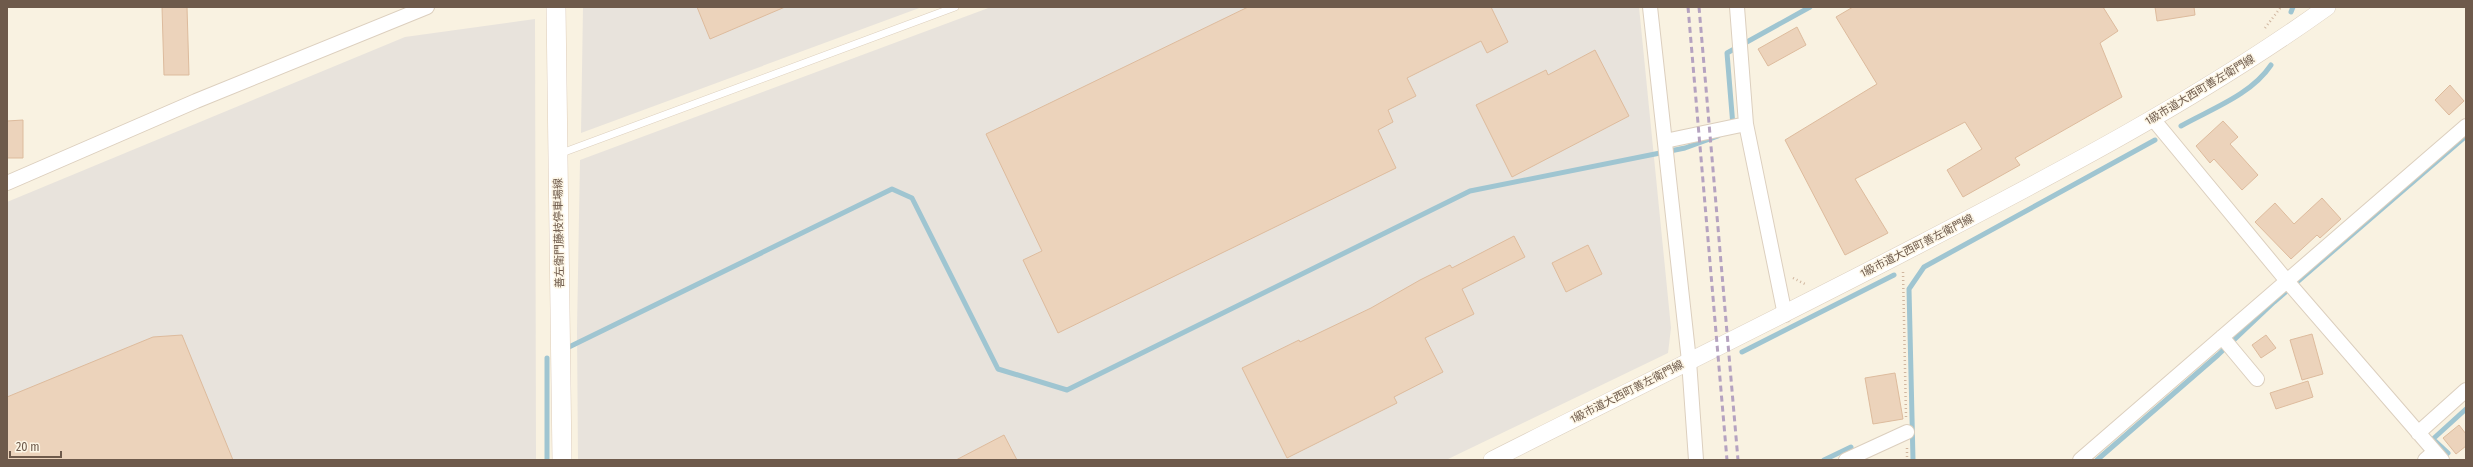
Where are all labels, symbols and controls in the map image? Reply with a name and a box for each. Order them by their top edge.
street label: 1級市道大西町善左衛門線 [2143,52,2257,128]
street label: 善左衛門藤枝停車場線 [552,178,566,288]
street label: 1級市道大西町善左衛門線 [1858,212,1976,280]
street label: 1級市道大西町善左衛門線 [1568,358,1686,426]
scale bar [10,433,61,459]
text: 20 m [16,440,40,454]

